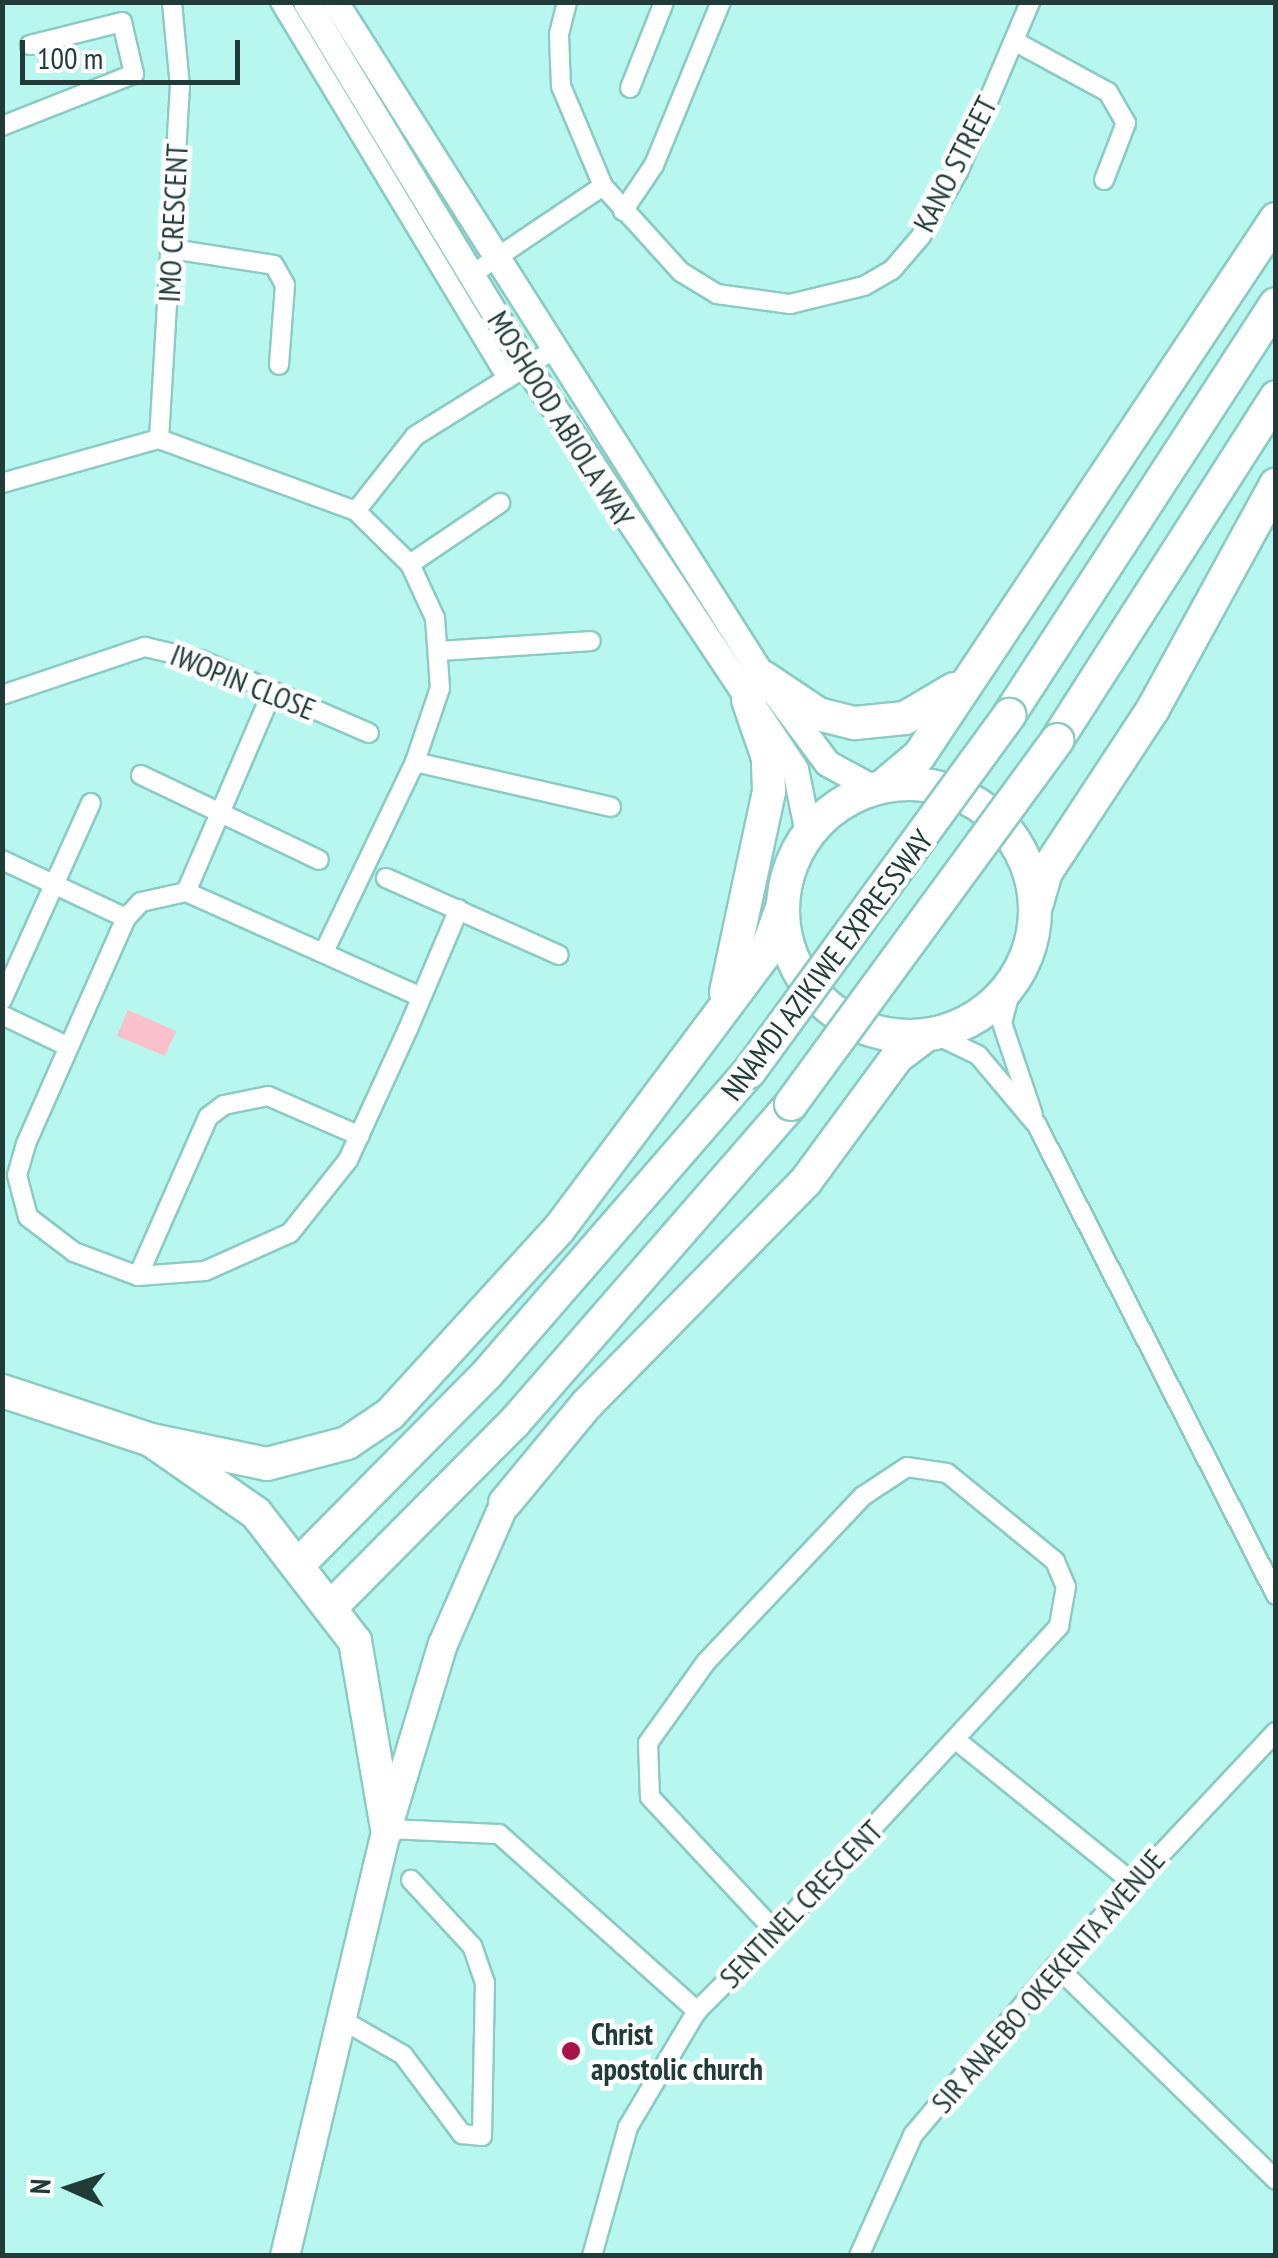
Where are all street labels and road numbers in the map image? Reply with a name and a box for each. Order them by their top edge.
street label: KANO STREET [906,90,1004,238]
street label: IMO CRESCENT [151,143,195,303]
street label: MOSHOOD ABIOLA WAY [479,303,643,535]
street label: IWOPIN CLOSE [165,637,321,727]
street label: NNAMDI AZIKIWE EXPRESSWAY [713,823,941,1107]
street label: SENTINEL CRESCENT [712,1812,890,1996]
street label: SIR ANAEBO OKEKENTA AVENUE [923,1841,1173,2121]

